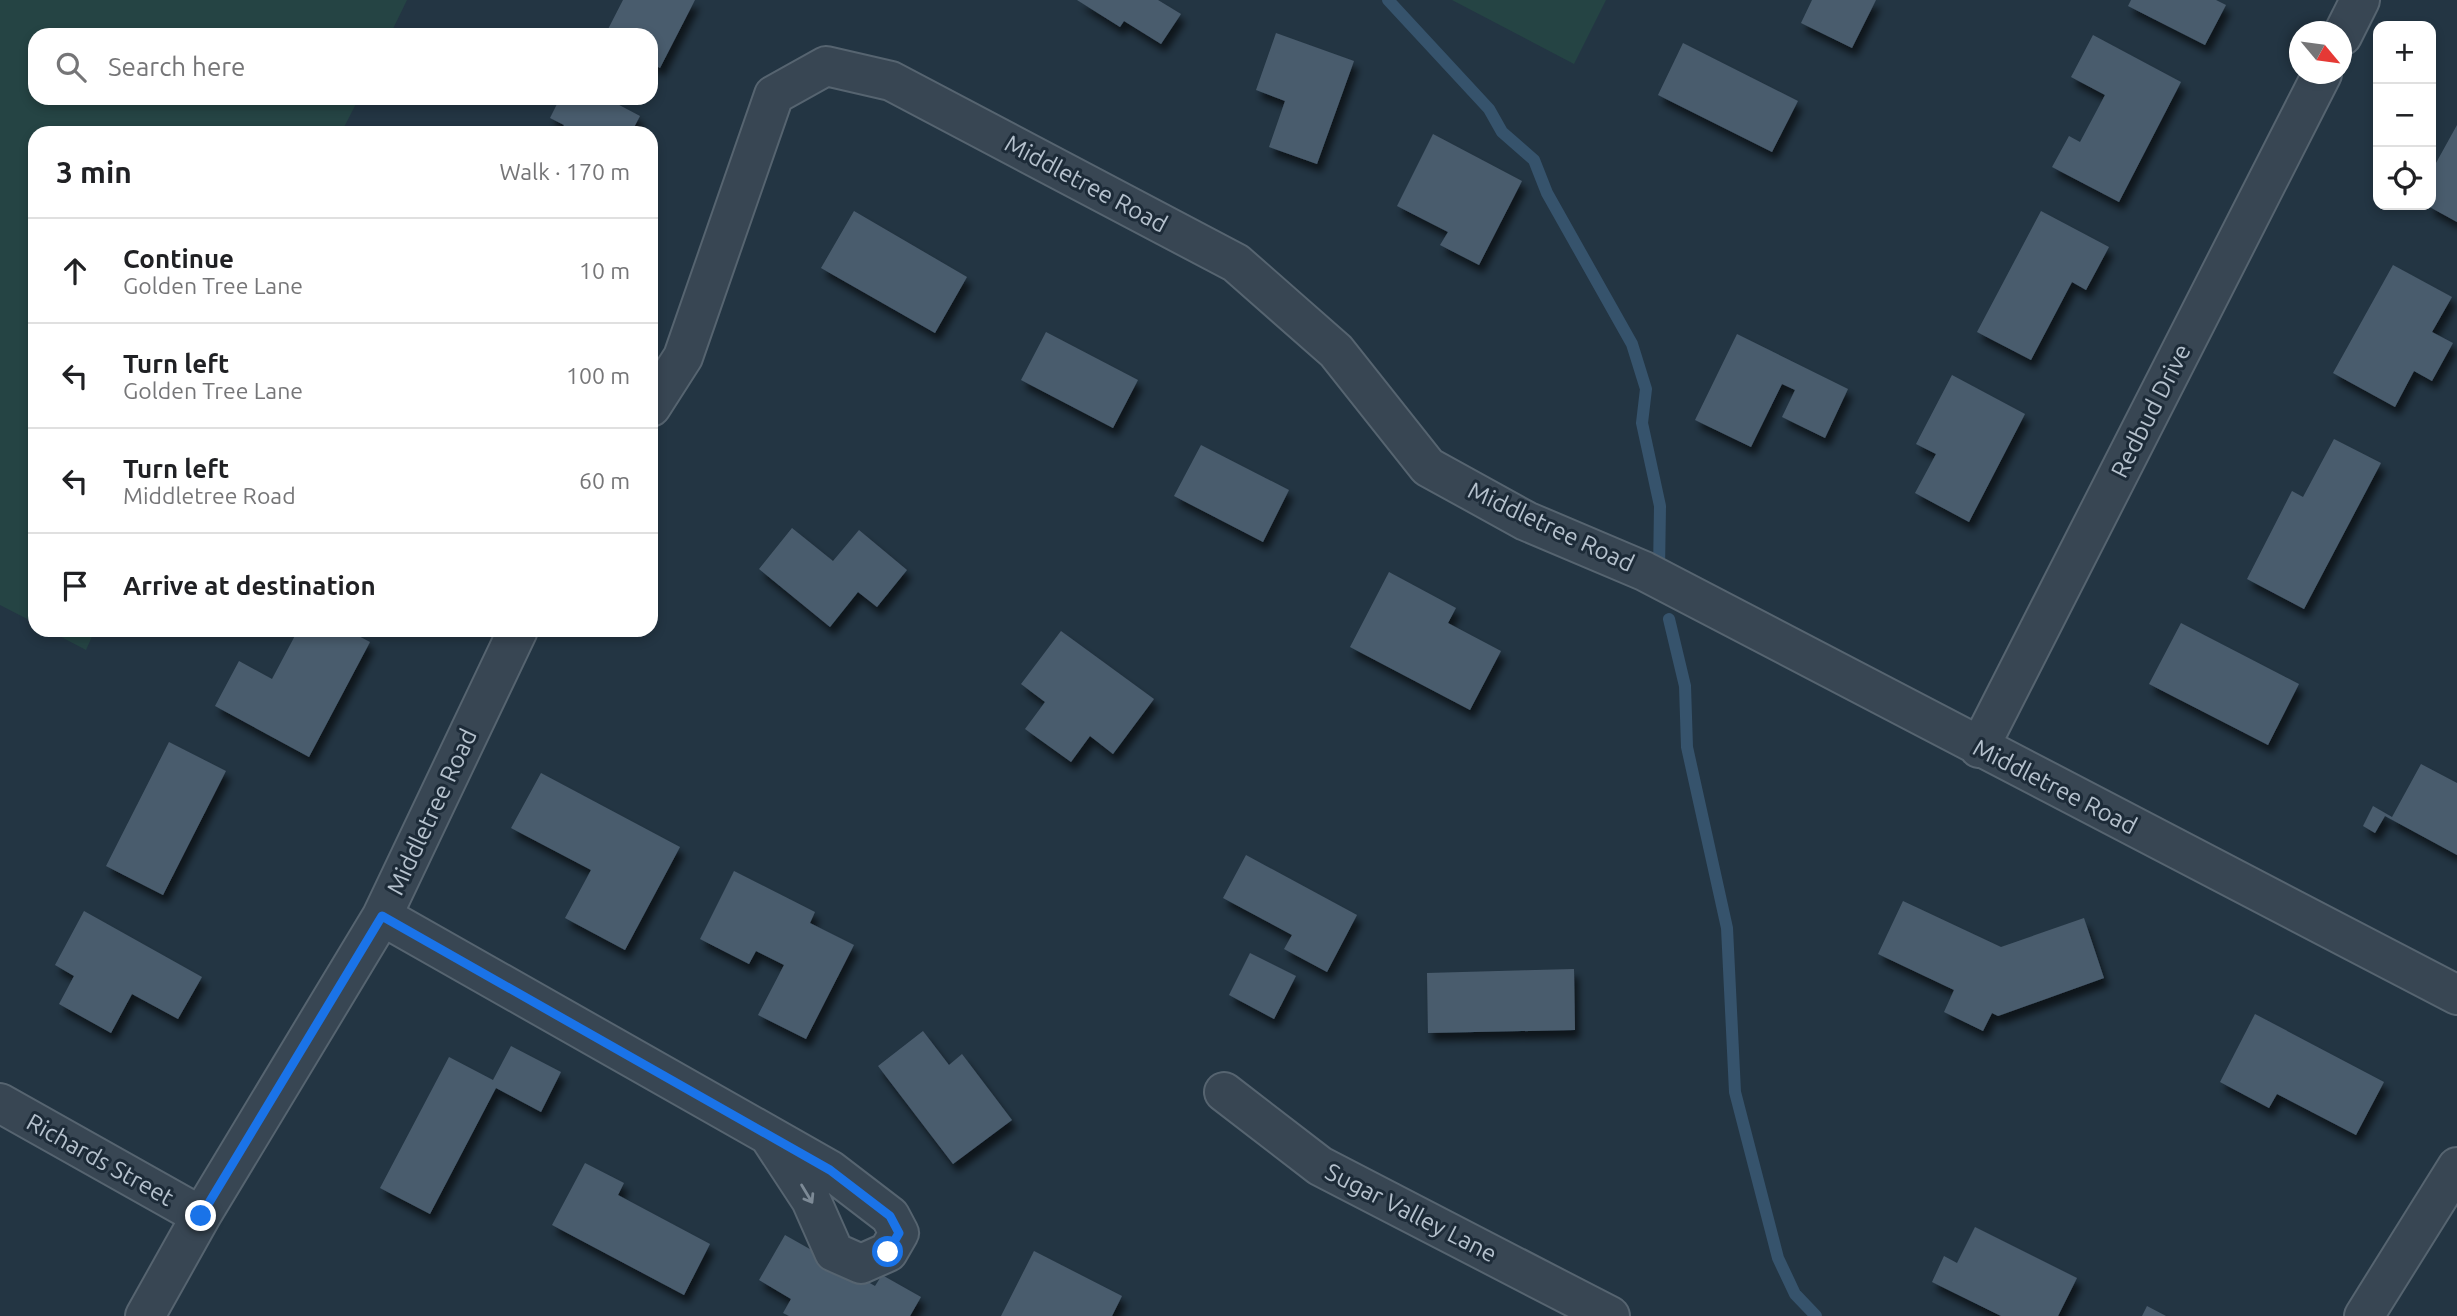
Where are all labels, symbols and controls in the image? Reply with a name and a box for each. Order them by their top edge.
north arrow [2289,21,2352,84]
map controls [2373,21,2436,210]
button: + [2373,21,2436,84]
search box [28,28,658,105]
icon: search [52,48,90,86]
text: Search here [108,52,245,81]
button: − [2373,84,2436,147]
street label: Middletree Road [1000,129,1172,238]
button: locate [2373,147,2436,210]
text: 3 min [56,155,132,189]
text: Walk · 170 m [499,159,630,184]
text: Continue [123,244,234,273]
icon: ahead [56,252,94,290]
text: 10 m [579,258,630,283]
text: Golden Tree Lane [123,273,303,298]
street label: Redbud Drive [2105,340,2196,482]
text: Turn left [123,349,229,378]
icon: left [56,357,94,395]
text: 100 m [566,363,630,388]
text: Golden Tree Lane [123,378,303,403]
text: Turn left [123,454,229,483]
icon: left [56,462,94,500]
text: 60 m [579,468,630,493]
street label: Middletree Road [1464,476,1639,577]
text: Middletree Road [123,483,296,508]
icon: arrive [56,567,94,605]
text: Arrive at destination [123,571,376,600]
street label: Middletree Road [381,724,482,899]
street label: Middletree Road [1969,734,2142,839]
street label: Richards Street [22,1108,179,1211]
street label: Sugar Valley Lane [1321,1158,1501,1267]
one-way arrow [800,1183,814,1203]
route end [185,1200,216,1231]
route start [872,1236,903,1267]

